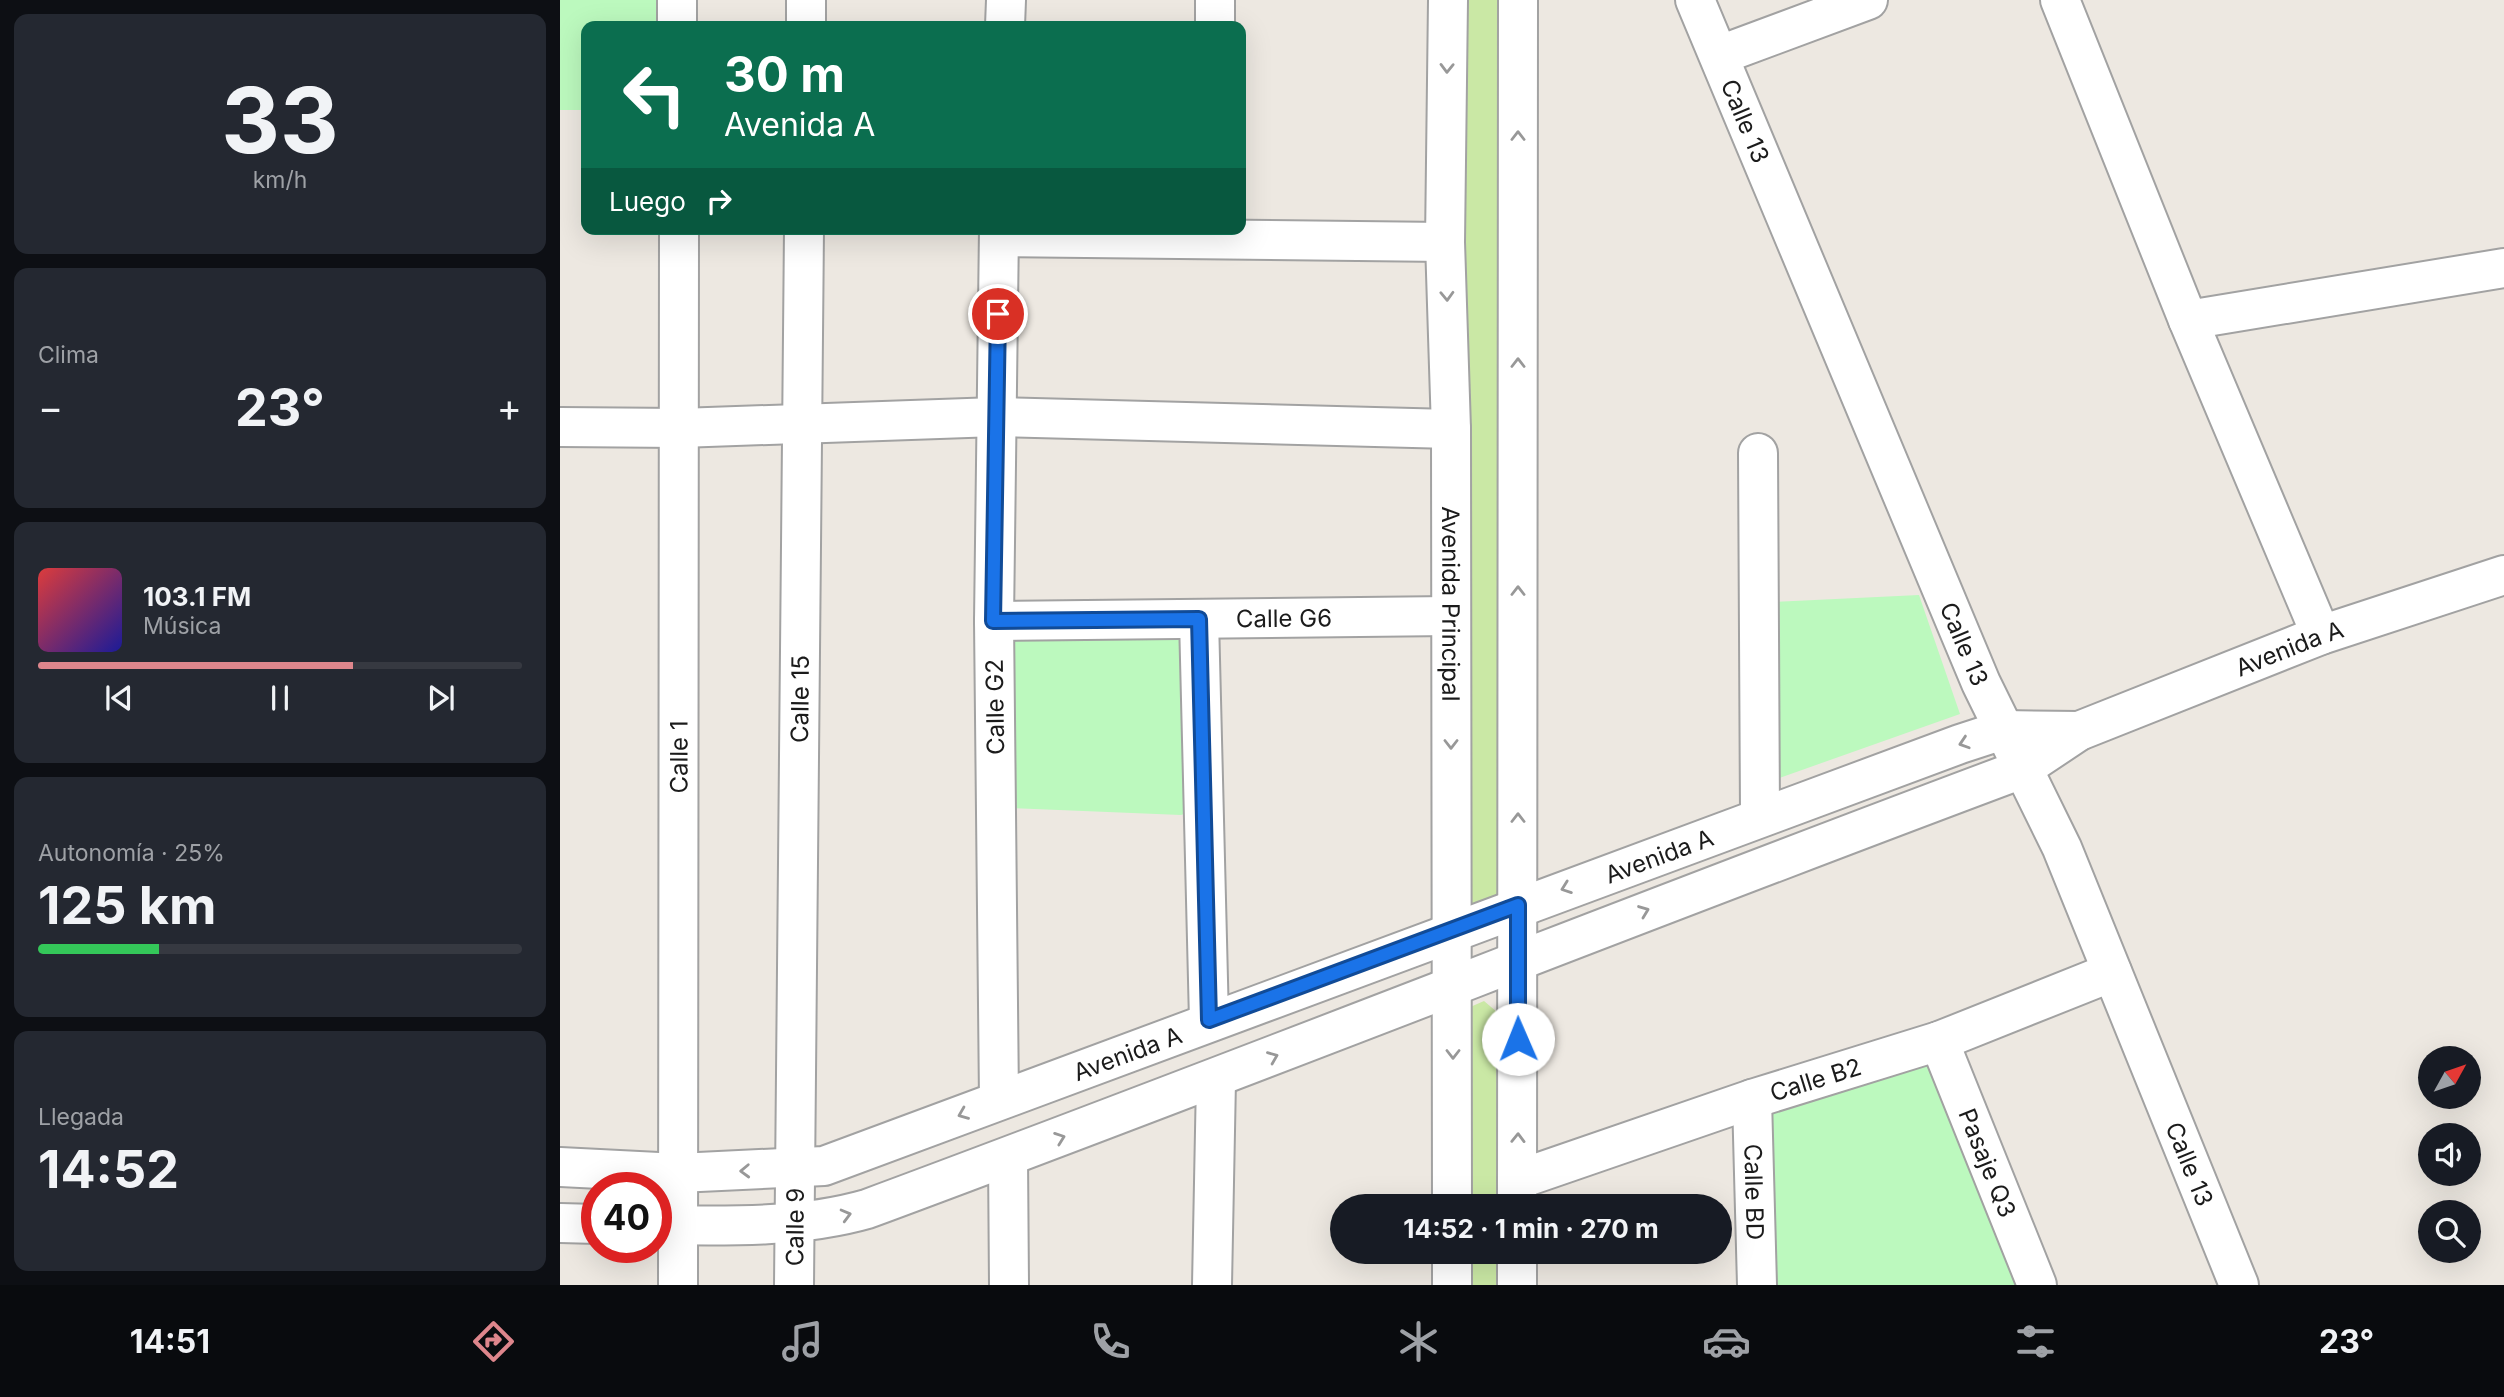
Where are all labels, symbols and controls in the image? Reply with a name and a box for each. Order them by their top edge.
text: 30 m [724,45,845,104]
icon: left [609,49,700,140]
one-way arrow [1439,63,1455,74]
text: 33 [221,65,339,175]
street label: Calle 13 [1715,75,1776,167]
text: Avenida A [724,105,875,144]
one-way arrow [1510,130,1526,140]
text: km/h [253,166,307,194]
icon: right [700,182,738,220]
text: Luego [609,186,686,217]
pin [968,284,1028,344]
one-way arrow [1439,290,1454,301]
icon: arrive [979,295,1017,333]
text: Clima [38,341,99,369]
one-way arrow [1510,357,1526,368]
text: 23° [235,376,325,439]
text: − [38,384,63,430]
text: + [497,384,522,430]
street label: Avenida Principal [1437,506,1466,702]
text: 103.1 FM [143,581,251,612]
one-way arrow [1510,585,1526,595]
street label: Calle 13 [1934,598,1995,690]
street label: Calle G6 [1236,603,1332,633]
text: Música [143,612,221,640]
street label: Avenida A [2231,614,2347,682]
street label: Calle 15 [785,655,814,743]
street label: Calle G2 [980,659,1010,755]
icon: previous [100,679,138,717]
icon: pause [261,679,299,717]
icon: next [422,679,460,717]
street label: Calle 1 [664,720,693,794]
one-way arrow [1958,734,1970,749]
one-way arrow [1443,738,1458,749]
one-way arrow [1510,812,1526,823]
street label: Avenida A [1601,822,1717,889]
text: Autonomía · 25% [38,839,225,867]
text: 125 km [38,874,216,937]
one-way arrow [1561,879,1573,893]
one-way arrow [1638,906,1650,920]
position arrow [1481,1002,1555,1076]
street label: Avenida A [1069,1020,1186,1087]
north arrow [2418,1046,2482,1110]
map controls [2418,1046,2481,1263]
one-way arrow [1445,1049,1461,1059]
one-way arrow [1266,1052,1278,1066]
street label: Calle B2 [1766,1052,1865,1107]
text: Llegada [38,1103,124,1131]
street label: Pasaje Q3 [1953,1104,2023,1221]
one-way arrow [958,1106,970,1120]
street label: Calle 13 [2160,1118,2220,1210]
button: sound [2418,1123,2481,1186]
one-way arrow [1054,1132,1066,1146]
one-way arrow [1510,1132,1526,1142]
text: 14:52 [38,1138,179,1201]
street label: Calle BD [1739,1143,1770,1241]
one-way arrow [739,1163,750,1178]
speed limit sign: 40 [581,1172,672,1263]
street label: Calle 9 [780,1188,809,1266]
button: search [2418,1200,2481,1263]
one-way arrow [840,1209,852,1223]
text: 14:52 · 1 min · 270 m [1403,1213,1659,1244]
icon: directions [469,1317,518,1366]
icon: music [778,1317,827,1366]
icon: phone [1086,1317,1135,1366]
icon: climate [1394,1317,1443,1366]
icon: car [1702,1317,1751,1366]
icon: filters [2011,1317,2060,1366]
text: 14:51 [130,1322,210,1361]
text: 23° [2319,1322,2374,1361]

